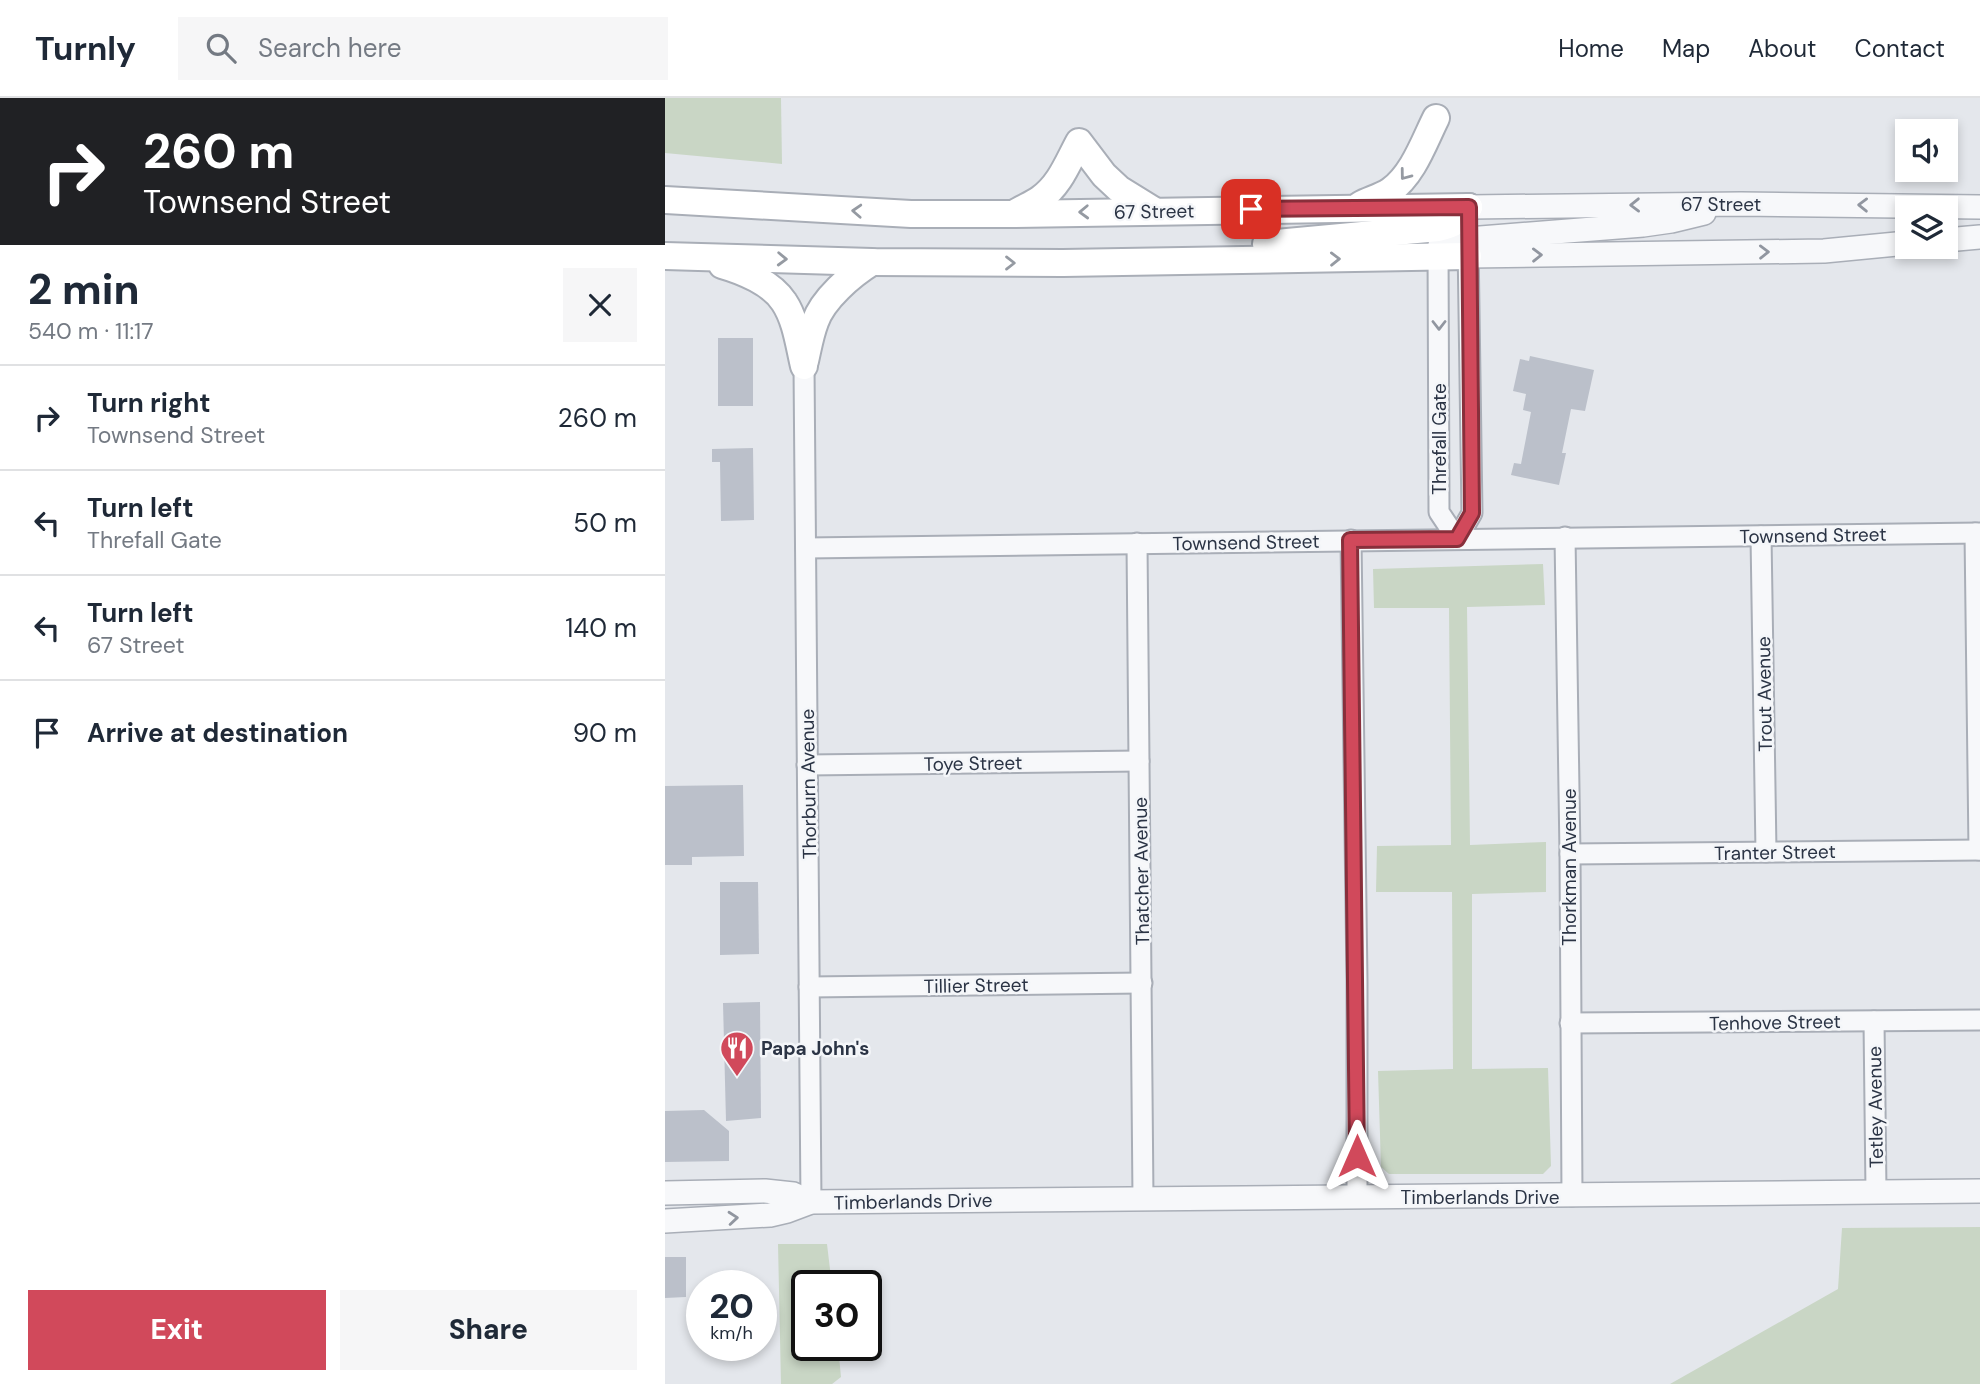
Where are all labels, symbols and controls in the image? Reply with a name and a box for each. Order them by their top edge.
search box [178,17,668,80]
text: Turnly [35,27,136,70]
icon: search [202,29,240,67]
text: Search here [258,31,401,65]
text: Home [1558,33,1624,64]
text: Map [1662,33,1710,64]
text: About [1748,33,1817,64]
text: Contact [1855,33,1945,64]
text: 260 m [143,119,294,183]
map controls [1895,119,1958,259]
button: sound [1895,119,1958,182]
icon: right [28,126,119,217]
one-way arrow [1400,167,1413,180]
pin [1221,179,1281,239]
text: Townsend Street [143,181,391,223]
icon: arrive [1232,190,1270,228]
street label: 67 Street [1681,192,1761,217]
button: layers [1895,196,1958,259]
one-way arrow [1630,197,1640,213]
street label: 67 Street [1114,198,1194,225]
one-way arrow [1857,198,1868,213]
one-way arrow [851,204,862,219]
one-way arrow [1079,204,1090,219]
one-way arrow [1759,244,1770,260]
one-way arrow [1532,247,1542,263]
one-way arrow [1330,251,1341,267]
one-way arrow [777,252,788,267]
one-way arrow [1005,255,1015,271]
text: 2 min [28,262,139,317]
button: close [563,268,637,342]
text: 540 m · 11:17 [28,316,154,346]
one-way arrow [1431,320,1447,331]
street label: Threfall Gate [1427,383,1452,495]
text: Turn right [87,386,211,420]
icon: right [28,399,66,437]
text: 260 m [558,401,637,435]
text: Townsend Street [87,420,265,450]
text: Turn left [87,491,194,525]
icon: left [28,504,66,542]
text: 50 m [573,506,637,540]
street label: Townsend Street [1739,522,1887,549]
text: Threfall Gate [87,525,222,555]
street label: Townsend Street [1172,529,1320,556]
text: Turn left [87,596,194,630]
icon: left [28,609,66,647]
text: 140 m [565,611,637,645]
text: 67 Street [87,630,184,660]
street label: Trout Avenue [1751,636,1778,752]
street label: Thorburn Avenue [795,709,822,859]
icon: arrive [28,714,66,752]
text: Arrive at destination [87,716,348,750]
text: 90 m [573,716,637,750]
street label: Toye Street [923,750,1023,777]
street label: Thorkman Avenue [1557,788,1582,946]
street label: Thatcher Avenue [1128,797,1155,945]
street label: Tranter Street [1714,839,1836,866]
street label: Tillier Street [923,972,1029,999]
street label: Tenhove Street [1709,1009,1841,1036]
restaurant icon: Papa John's [718,1029,756,1078]
place label: Papa John's [761,1036,869,1061]
street label: Tetley Avenue [1862,1046,1889,1168]
position arrow [1320,1119,1394,1193]
street label: Timberlands Drive [1401,1185,1559,1210]
street label: Timberlands Drive [833,1188,993,1215]
one-way arrow [728,1211,739,1226]
speed limit sign: 30 [791,1270,882,1361]
text: 20 [709,1283,754,1329]
button: Exit [28,1290,326,1370]
button: Share [340,1290,637,1370]
text: km/h [710,1321,753,1345]

